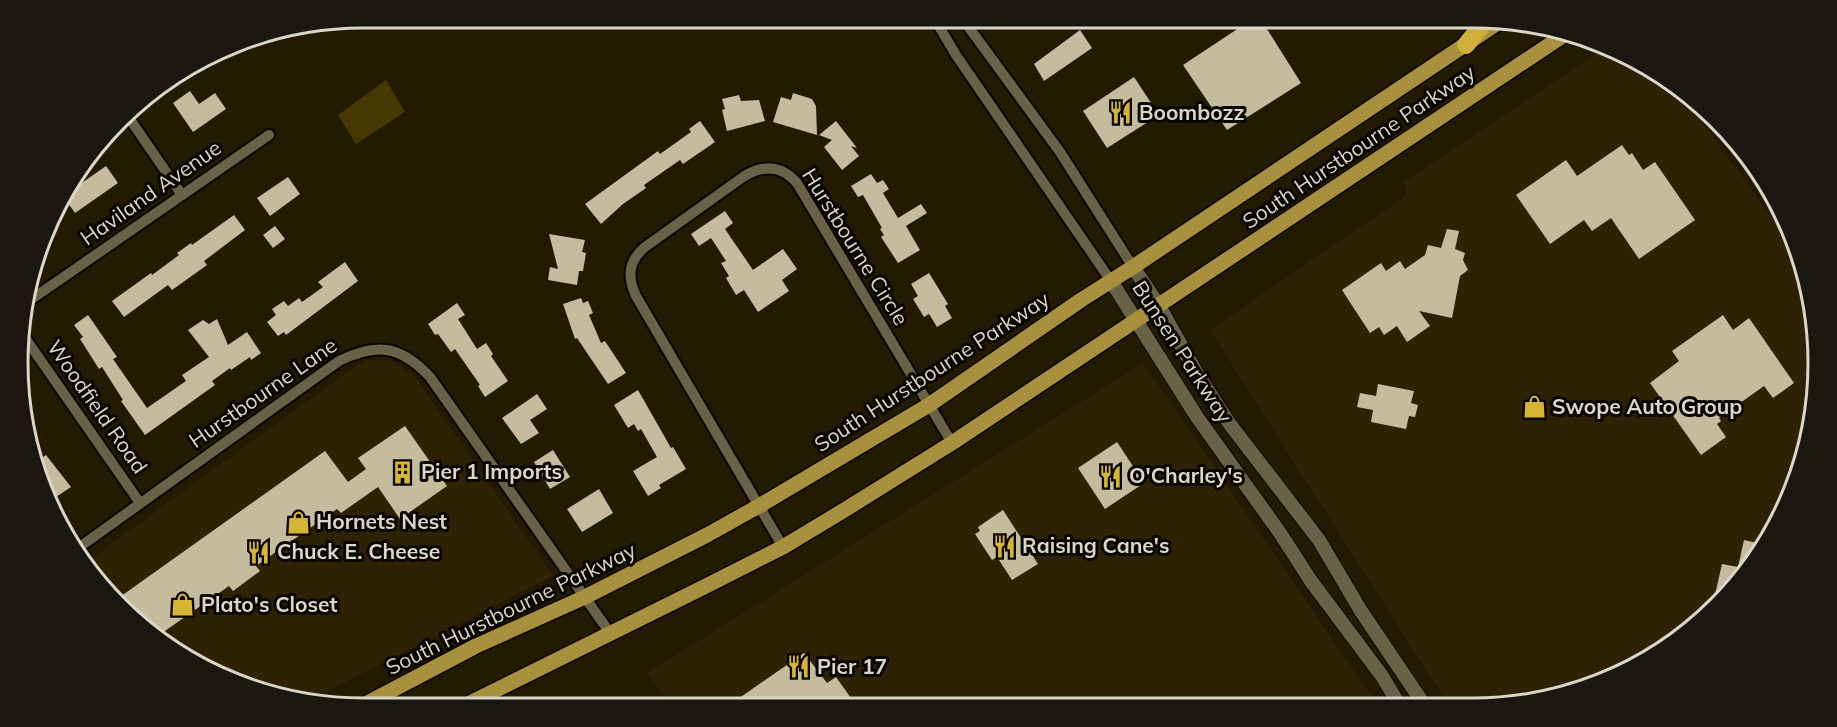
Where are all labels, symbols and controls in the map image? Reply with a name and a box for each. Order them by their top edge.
street label: South Hurstbourne Parkway [1237,59,1480,234]
place label: Boombozz [1139,99,1245,125]
restaurant icon: Boombozz [1108,100,1134,126]
street label: Haviland Avenue [75,134,226,250]
street label: Hurstbourne Circle [797,163,915,330]
street label: Bunsen Parkway [1127,276,1238,427]
street label: South Hurstbourne Parkway [809,285,1054,457]
street label: Hurstbourne Lane [183,331,341,453]
street label: Woodfield Road [42,335,153,478]
place label: Swope Auto Group [1552,393,1742,419]
shop icon: Swope Auto Group [1521,394,1547,420]
place label: Pier 1 Imports [421,458,562,484]
building icon: Pier 1 Imports [390,459,416,485]
place label: O'Charley's [1129,462,1243,488]
restaurant icon: O'Charley's [1098,463,1124,489]
place label: Hornets Nest [316,508,447,534]
shop icon: Hornets Nest [285,509,311,535]
place label: Raising Cane's [1022,532,1169,558]
restaurant icon: Raising Cane's [991,533,1017,559]
street label: South Hurstbourne Parkway [381,536,640,680]
place label: Chuck E. Cheese [277,538,440,564]
restaurant icon: Chuck E. Cheese [246,539,272,565]
place label: Plato's Closet [201,591,337,617]
shop icon: Plato's Closet [170,592,196,618]
place label: Pier 17 [817,653,887,679]
restaurant icon: Pier 17 [786,654,812,680]

